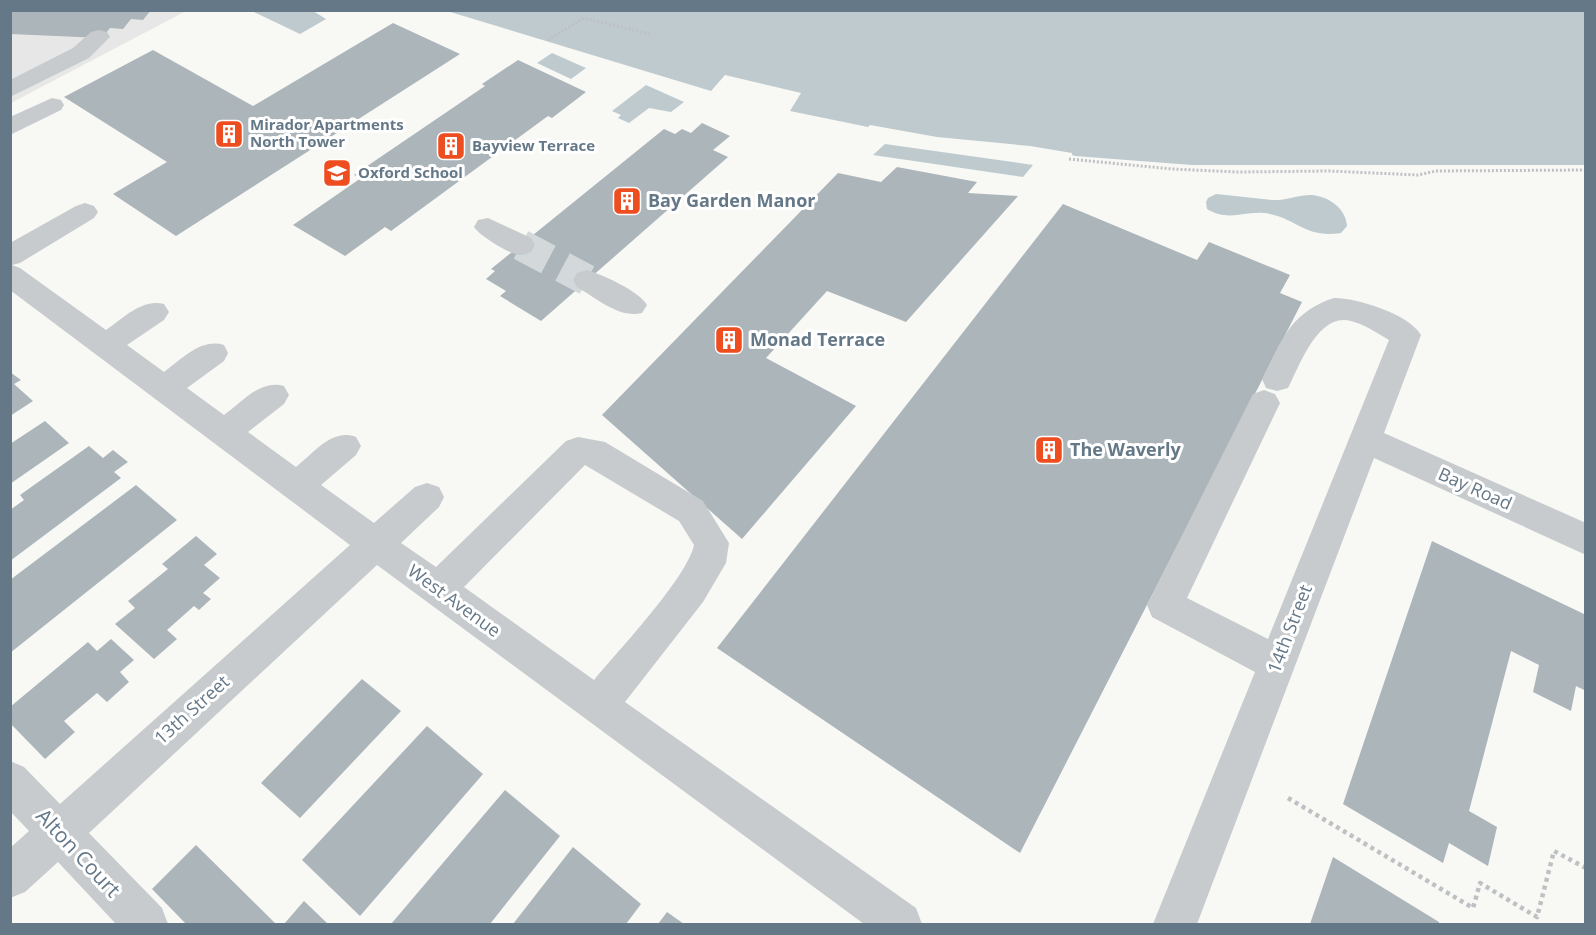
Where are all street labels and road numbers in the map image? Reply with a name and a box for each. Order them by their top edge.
street label: Bay Road [1435,461,1516,515]
street label: West Avenue [403,558,506,642]
street label: 14th Street [1261,581,1317,676]
street label: 13th Street [149,669,234,749]
street label: Alton Court [30,802,127,903]

